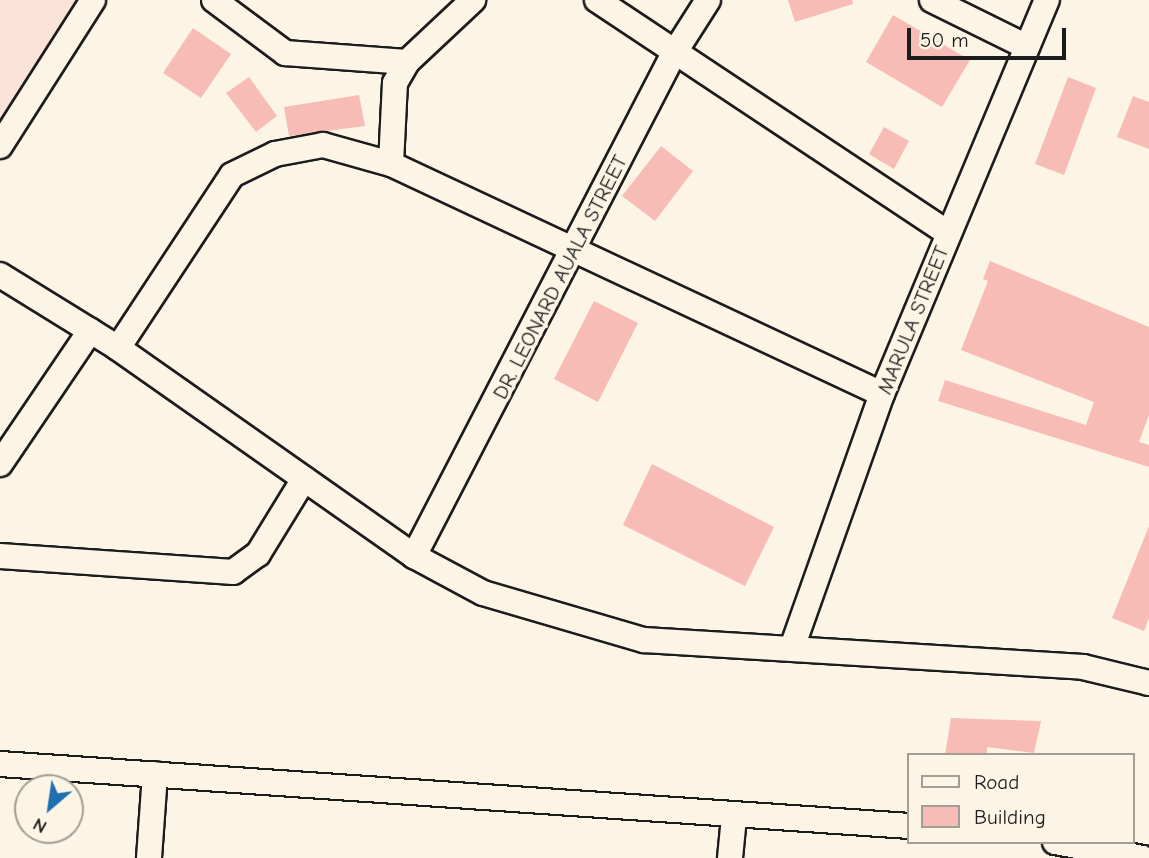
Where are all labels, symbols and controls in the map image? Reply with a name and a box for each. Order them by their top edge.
scale bar [911,14,1070,58]
text: 50 m [920,28,969,52]
street label: DR. LEONARD AUALA STREET [487,151,633,403]
street label: MARULA STREET [872,242,954,398]
legend [908,753,1135,844]
text: Road [974,770,1019,794]
north arrow [14,774,84,844]
text: Building [974,805,1046,829]
text: N [29,813,51,838]

